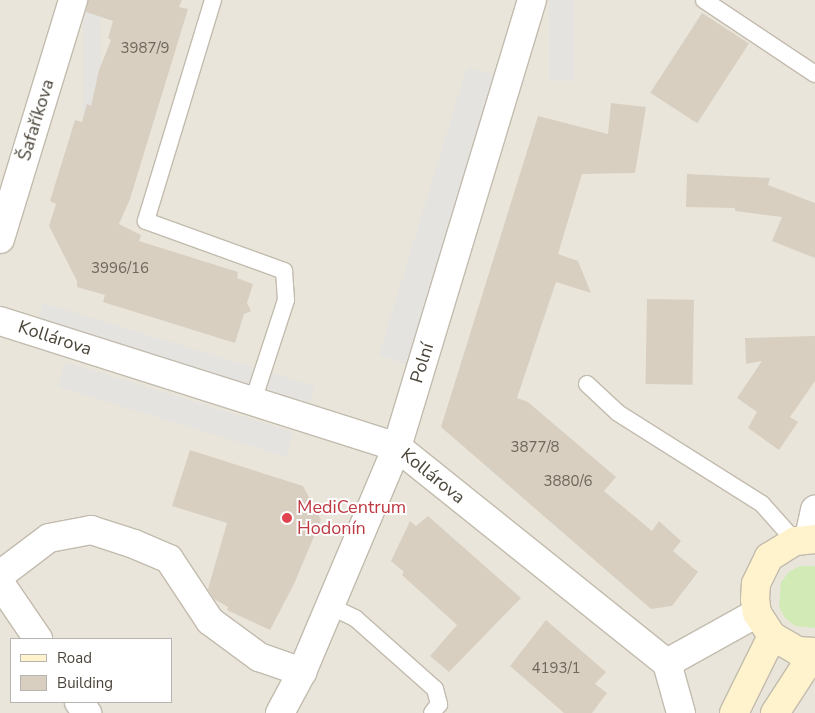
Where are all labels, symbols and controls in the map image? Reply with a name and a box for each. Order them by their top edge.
house number: 3987/9 [120,40,170,58]
street label: Šafaříkova [13,77,59,163]
house number: 3996/16 [91,260,149,278]
street label: Kollárova [15,316,95,360]
street label: Polní [406,340,438,386]
house number: 3877/8 [510,439,560,457]
street label: Kollárova [397,444,469,508]
house number: 3880/6 [543,473,593,491]
place label: MediCentrum Hodonín [297,497,406,540]
marker: MediCentrum Hodonín [281,512,293,524]
legend [10,638,172,703]
text: Road [57,648,92,668]
house number: 4193/1 [531,660,581,678]
text: Building [57,673,113,693]

